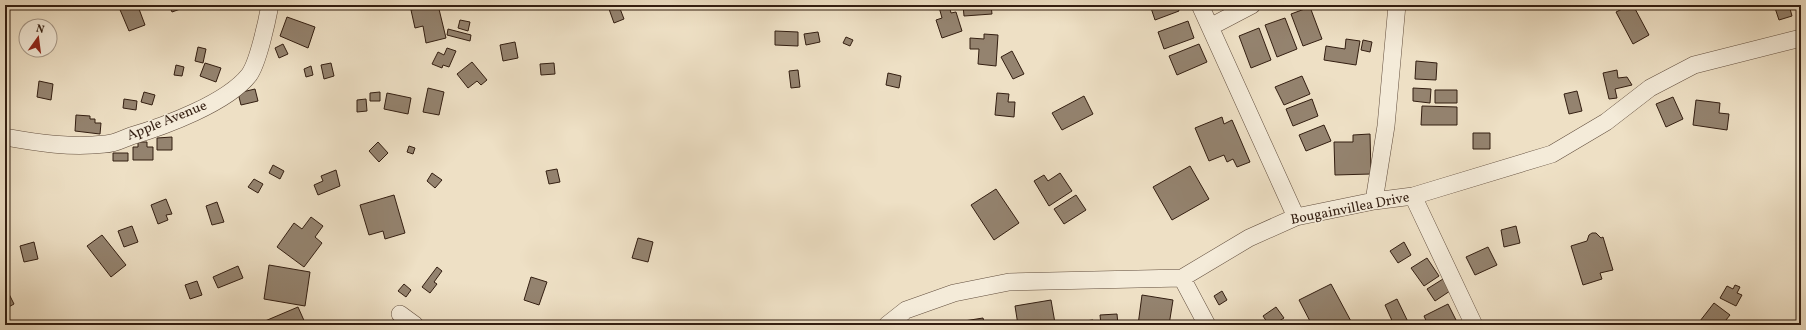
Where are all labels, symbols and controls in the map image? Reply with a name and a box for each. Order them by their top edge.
north arrow [18,18,58,58]
text: N [34,22,46,38]
street label: Apple Avenue [124,96,210,146]
street label: Bougainvillea Drive [1289,188,1411,230]

